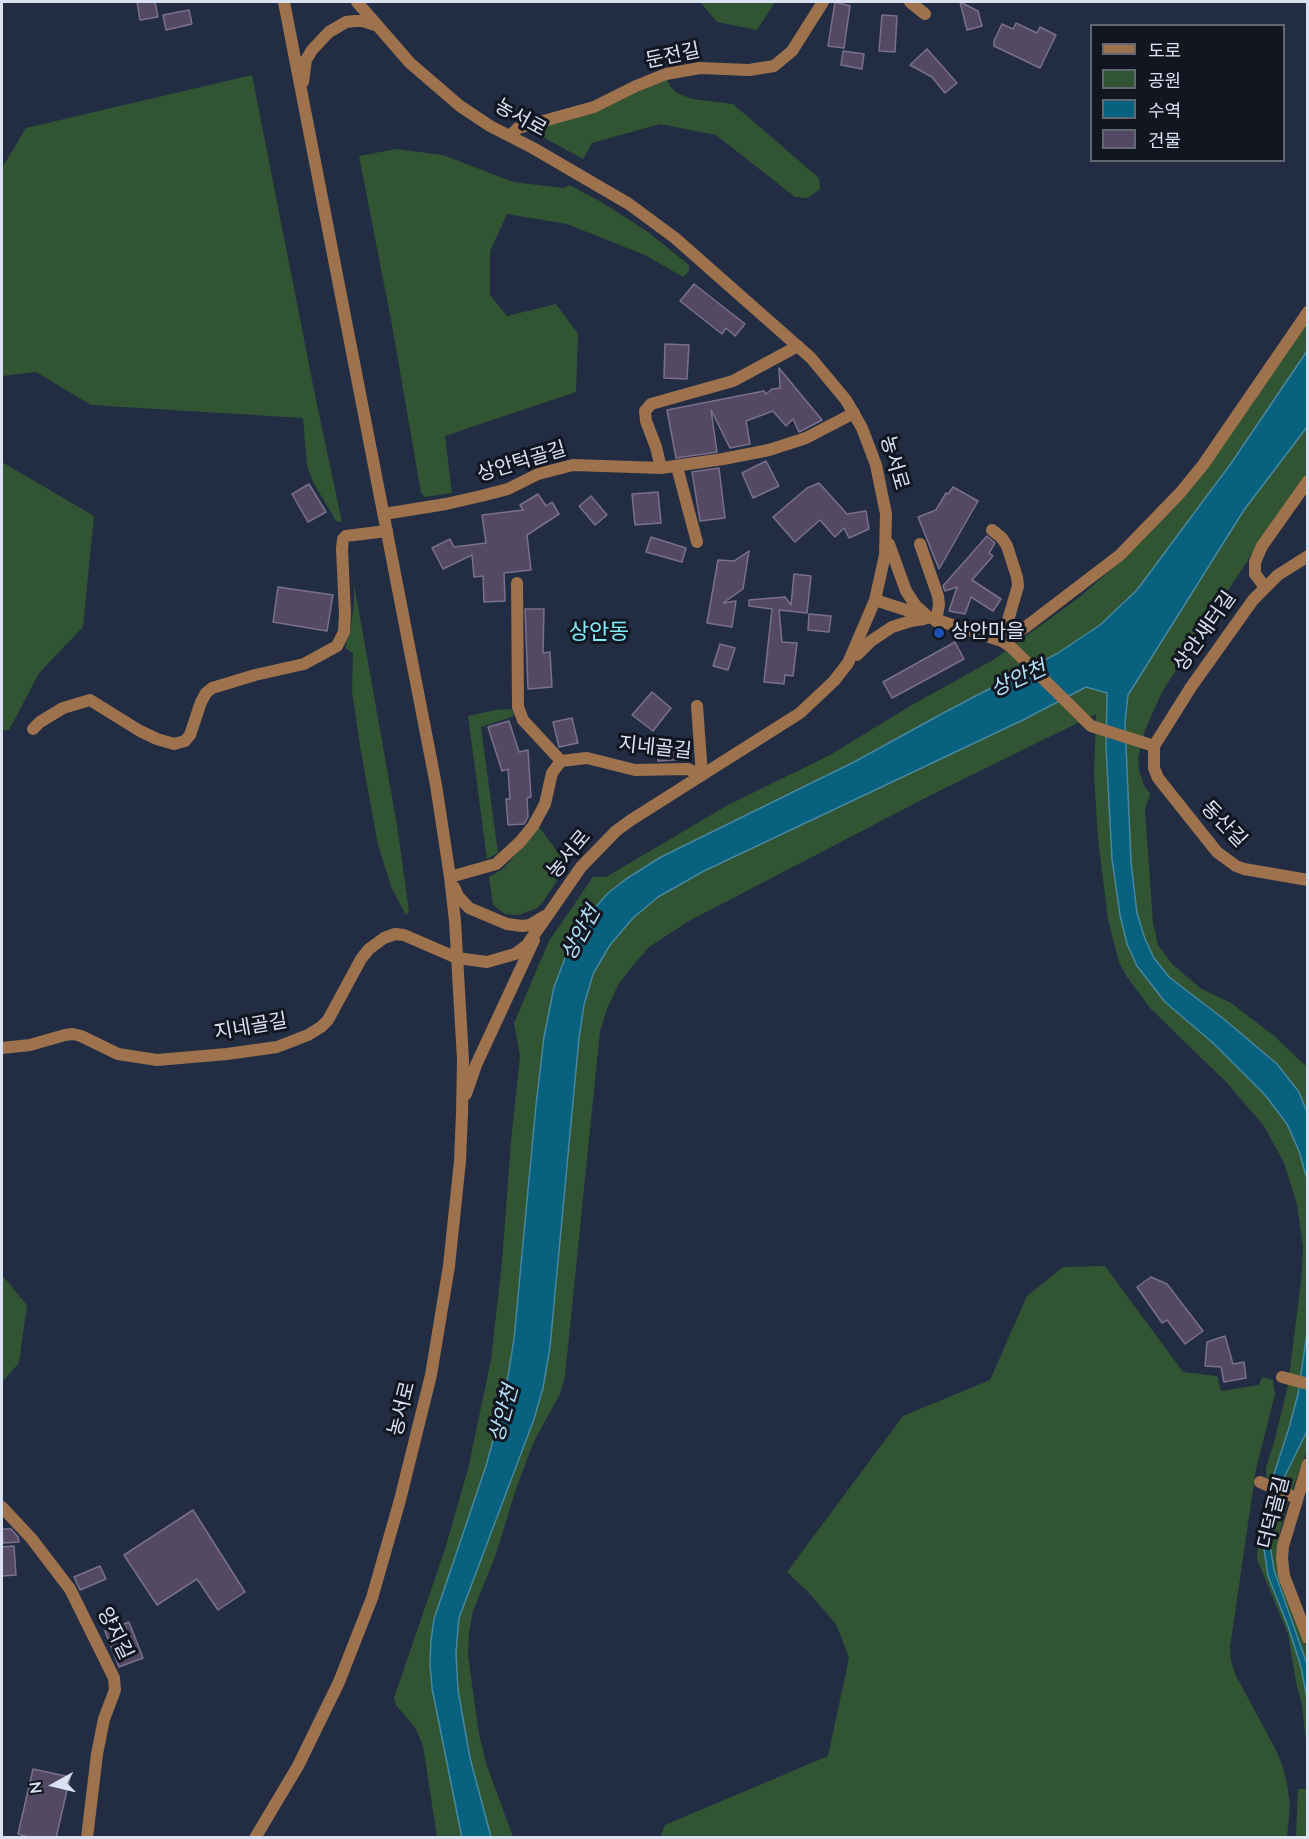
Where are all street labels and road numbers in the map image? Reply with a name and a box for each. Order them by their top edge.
street label: 둔전길 [644,40,702,74]
street label: 농서로 [490,95,550,143]
street label: 농서로 [874,433,912,493]
street label: 상안턱골길 [475,438,569,488]
street label: 상안새터길 [1170,587,1242,677]
street label: 지네골길 [617,733,693,765]
street label: 동산길 [1195,797,1251,853]
street label: 농서로 [543,826,597,884]
street label: 지네골길 [213,1010,289,1046]
street label: 농서로 [385,1379,421,1439]
street label: 더덕골길 [1254,1474,1296,1552]
street label: 양지길 [91,1604,137,1664]

